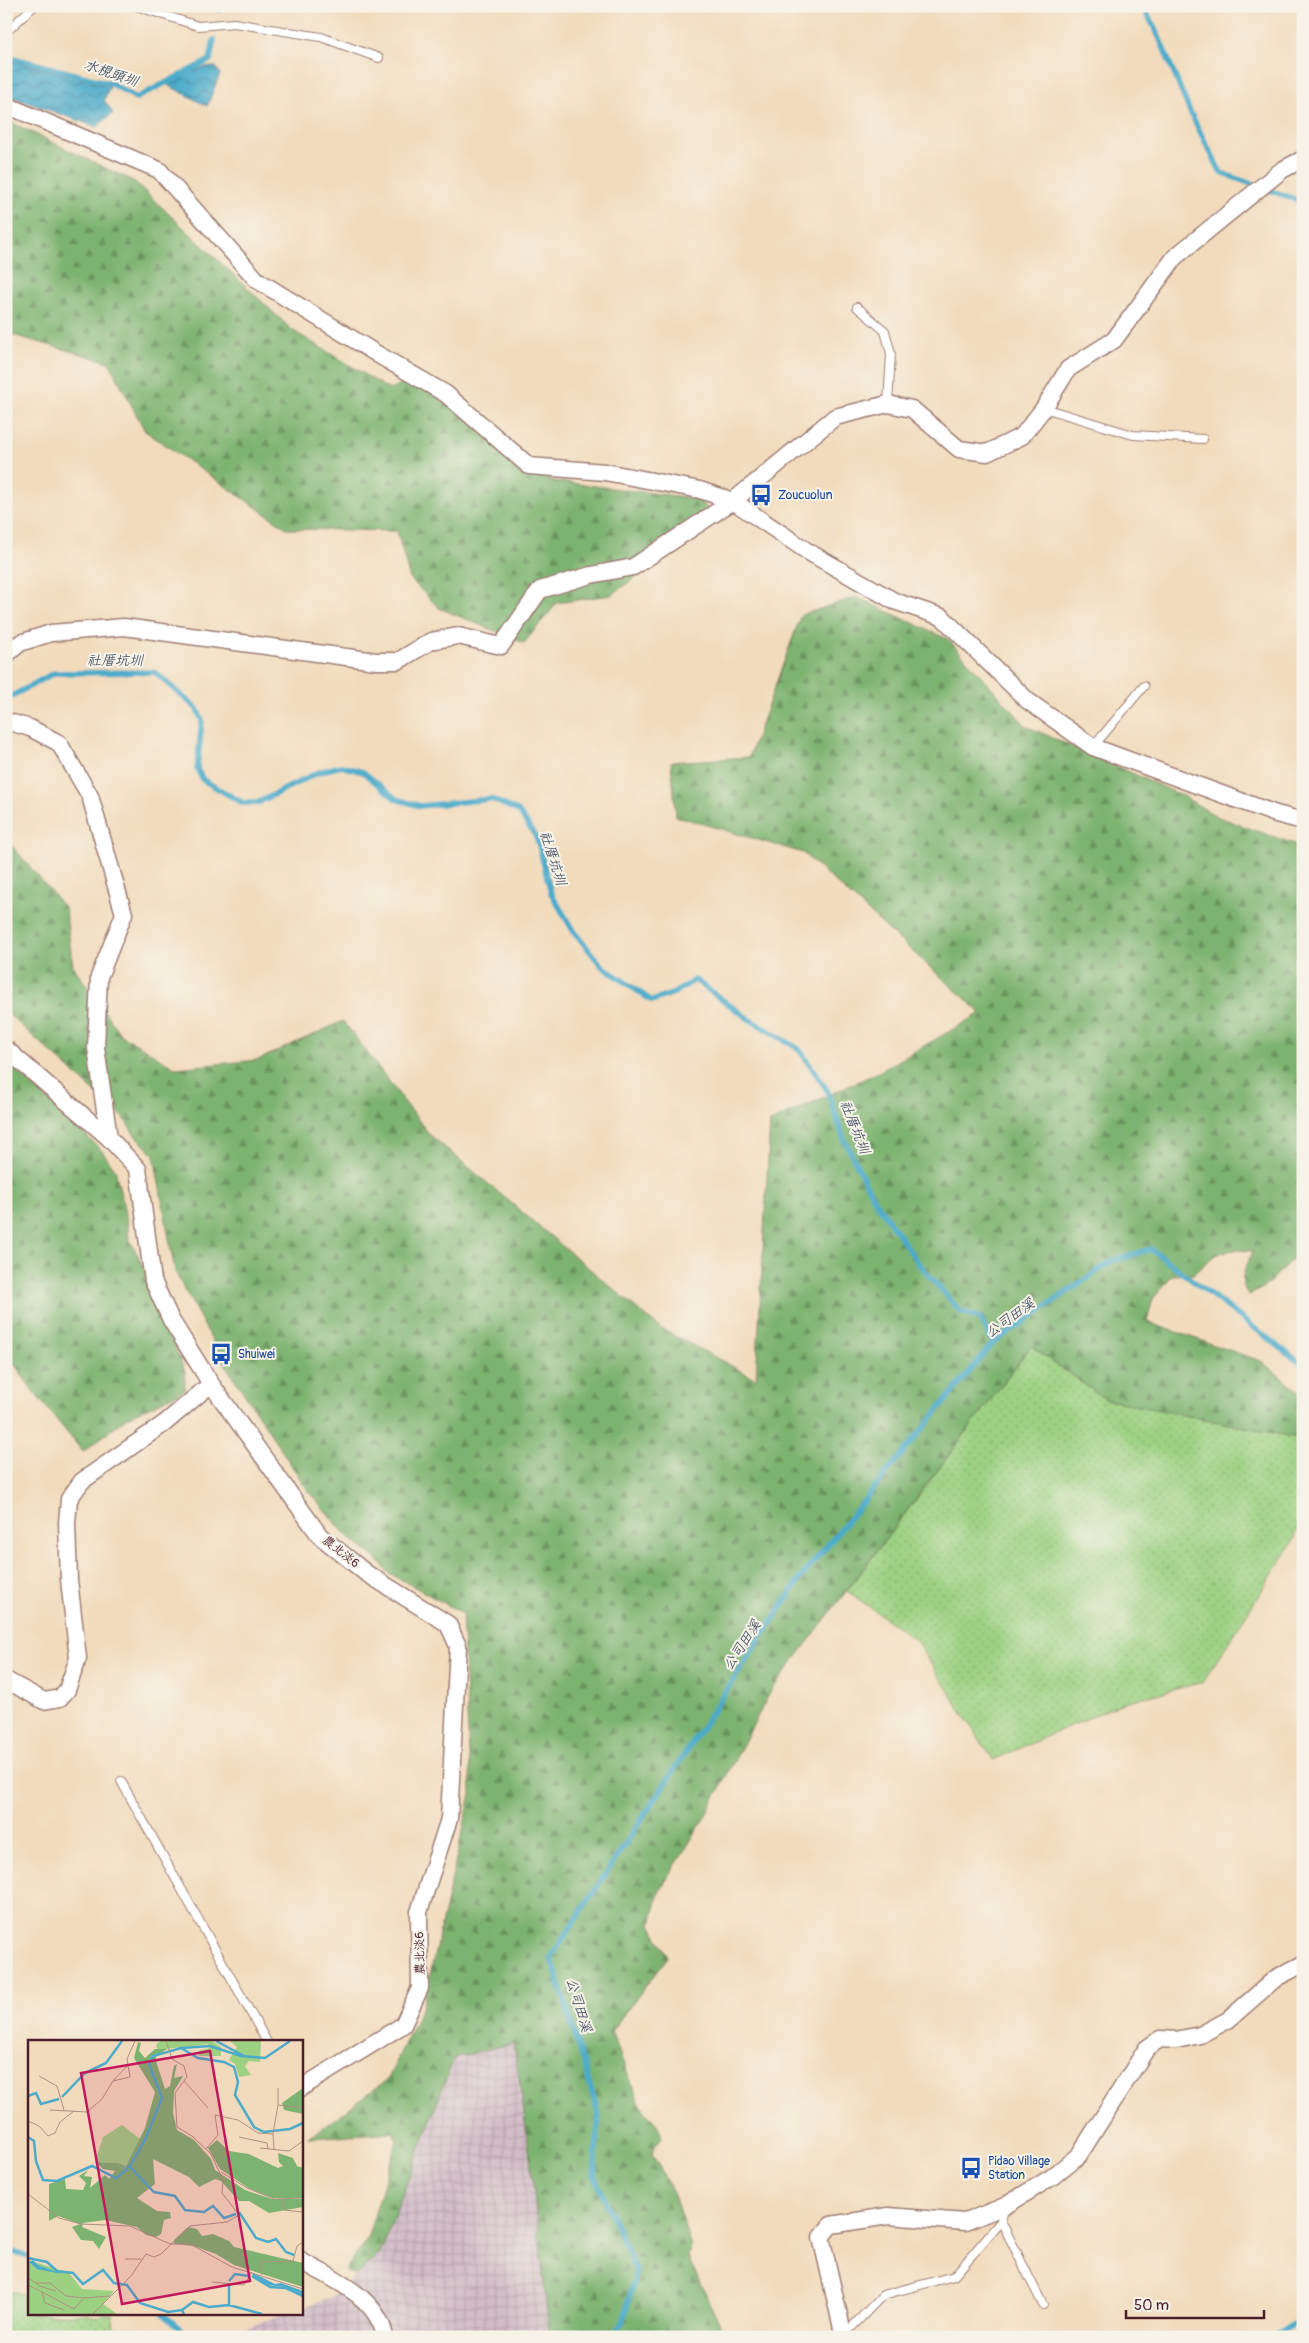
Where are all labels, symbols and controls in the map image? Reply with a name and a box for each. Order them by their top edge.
water label: 水梘頭圳 [82,56,142,91]
bus stop icon: Zoucuolun [748,482,774,508]
place label: Zoucuolun [778,488,833,503]
water label: 社厝坑圳 [87,652,145,669]
water label: 社厝坑圳 [536,829,570,889]
water label: 社厝坑圳 [837,1098,874,1158]
water label: 公司田溪 [982,1294,1038,1341]
bus stop icon: Shuiwei [208,1341,234,1367]
place label: Shuiwei [238,1347,275,1362]
street label: 農北淡6 [320,1533,362,1571]
water label: 公司田溪 [720,1616,765,1673]
street label: 農北淡6 [412,1931,428,1975]
water label: 公司田溪 [563,1976,596,2035]
inset map [28,2040,302,2316]
place label: Pidao Village Station [988,2154,1050,2183]
bus stop icon: Pidao Village Station [958,2155,984,2181]
scale bar [1126,2288,1264,2320]
text: 50 m [1134,2296,1169,2315]

